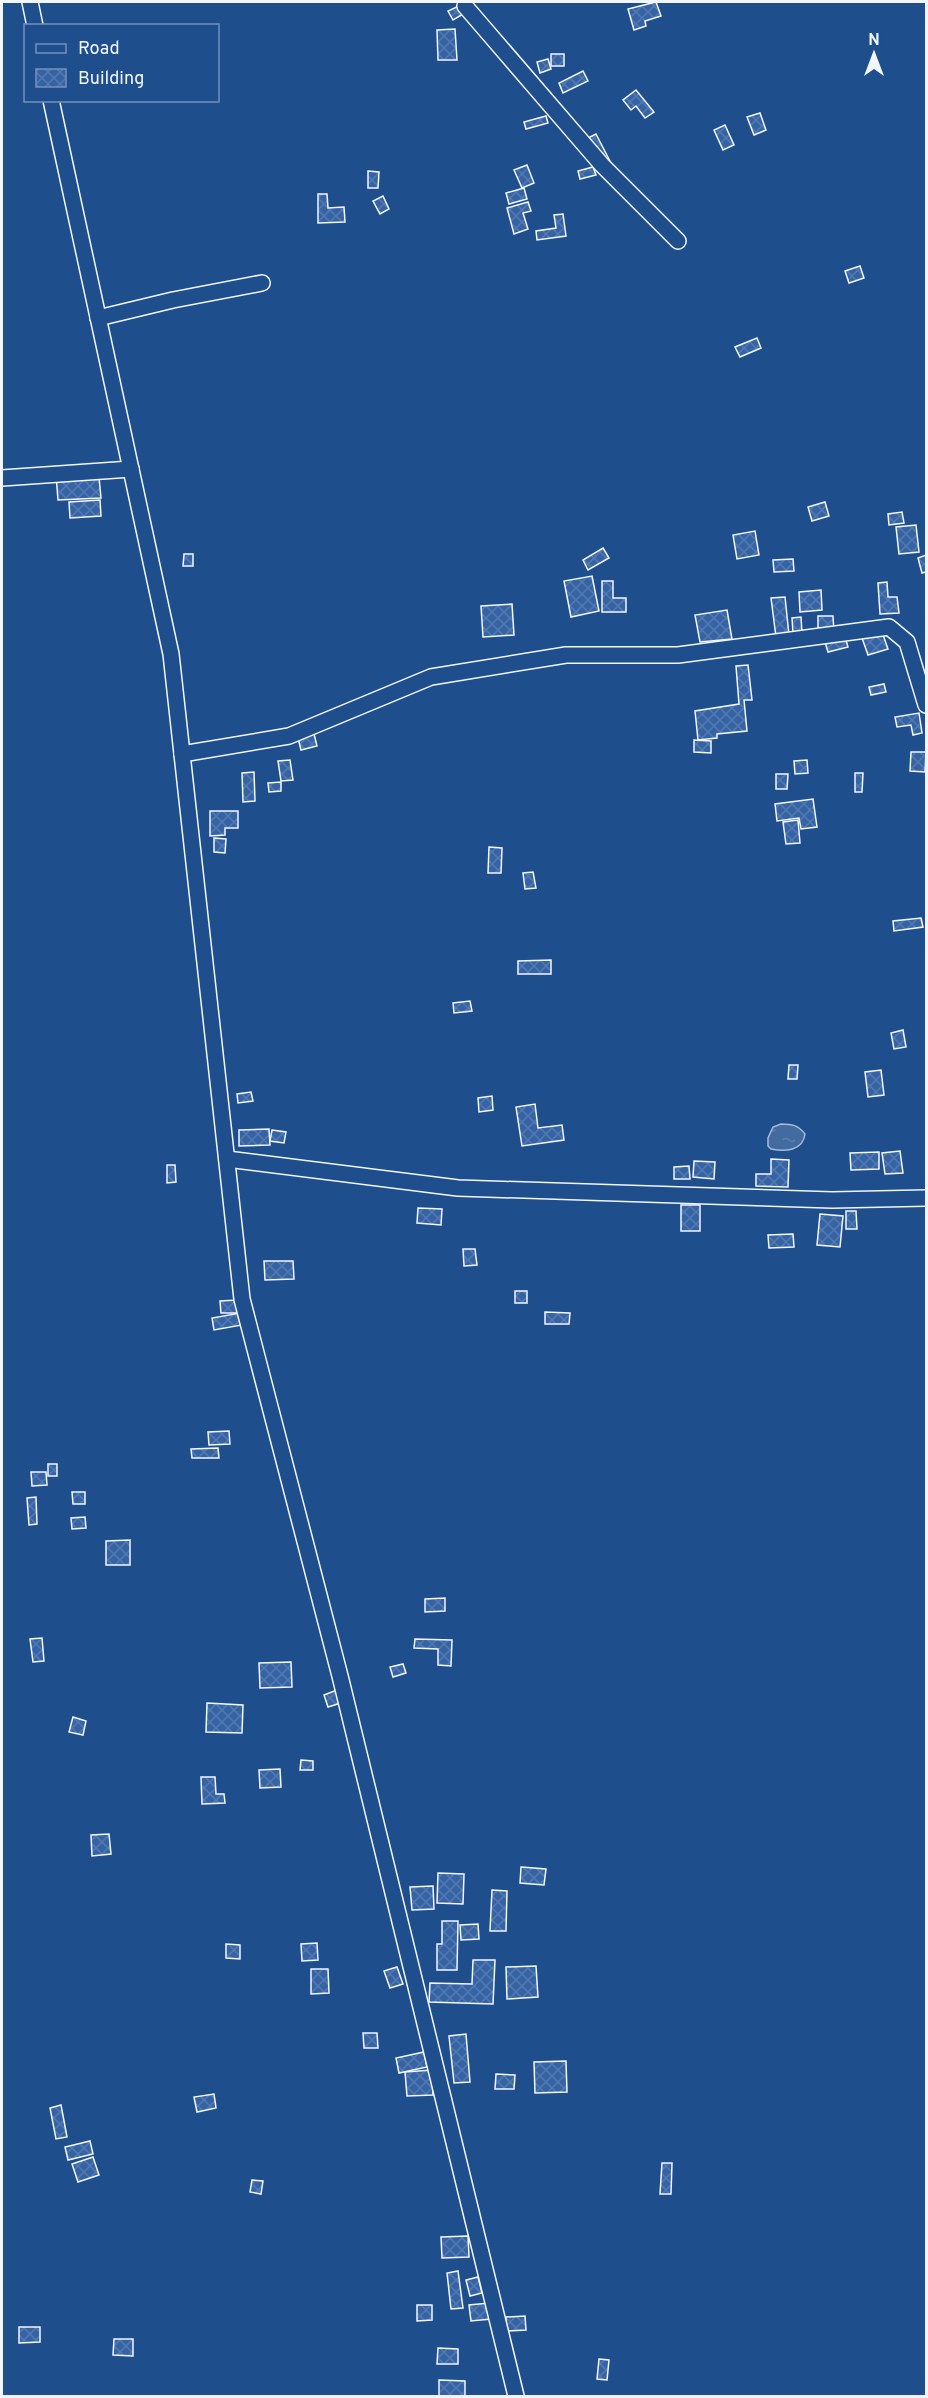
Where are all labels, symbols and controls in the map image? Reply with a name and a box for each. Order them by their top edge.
legend [24,24,219,102]
north arrow [844,24,904,84]
text: N [868,31,880,51]
text: Road [78,38,120,61]
text: Building [78,68,144,91]

